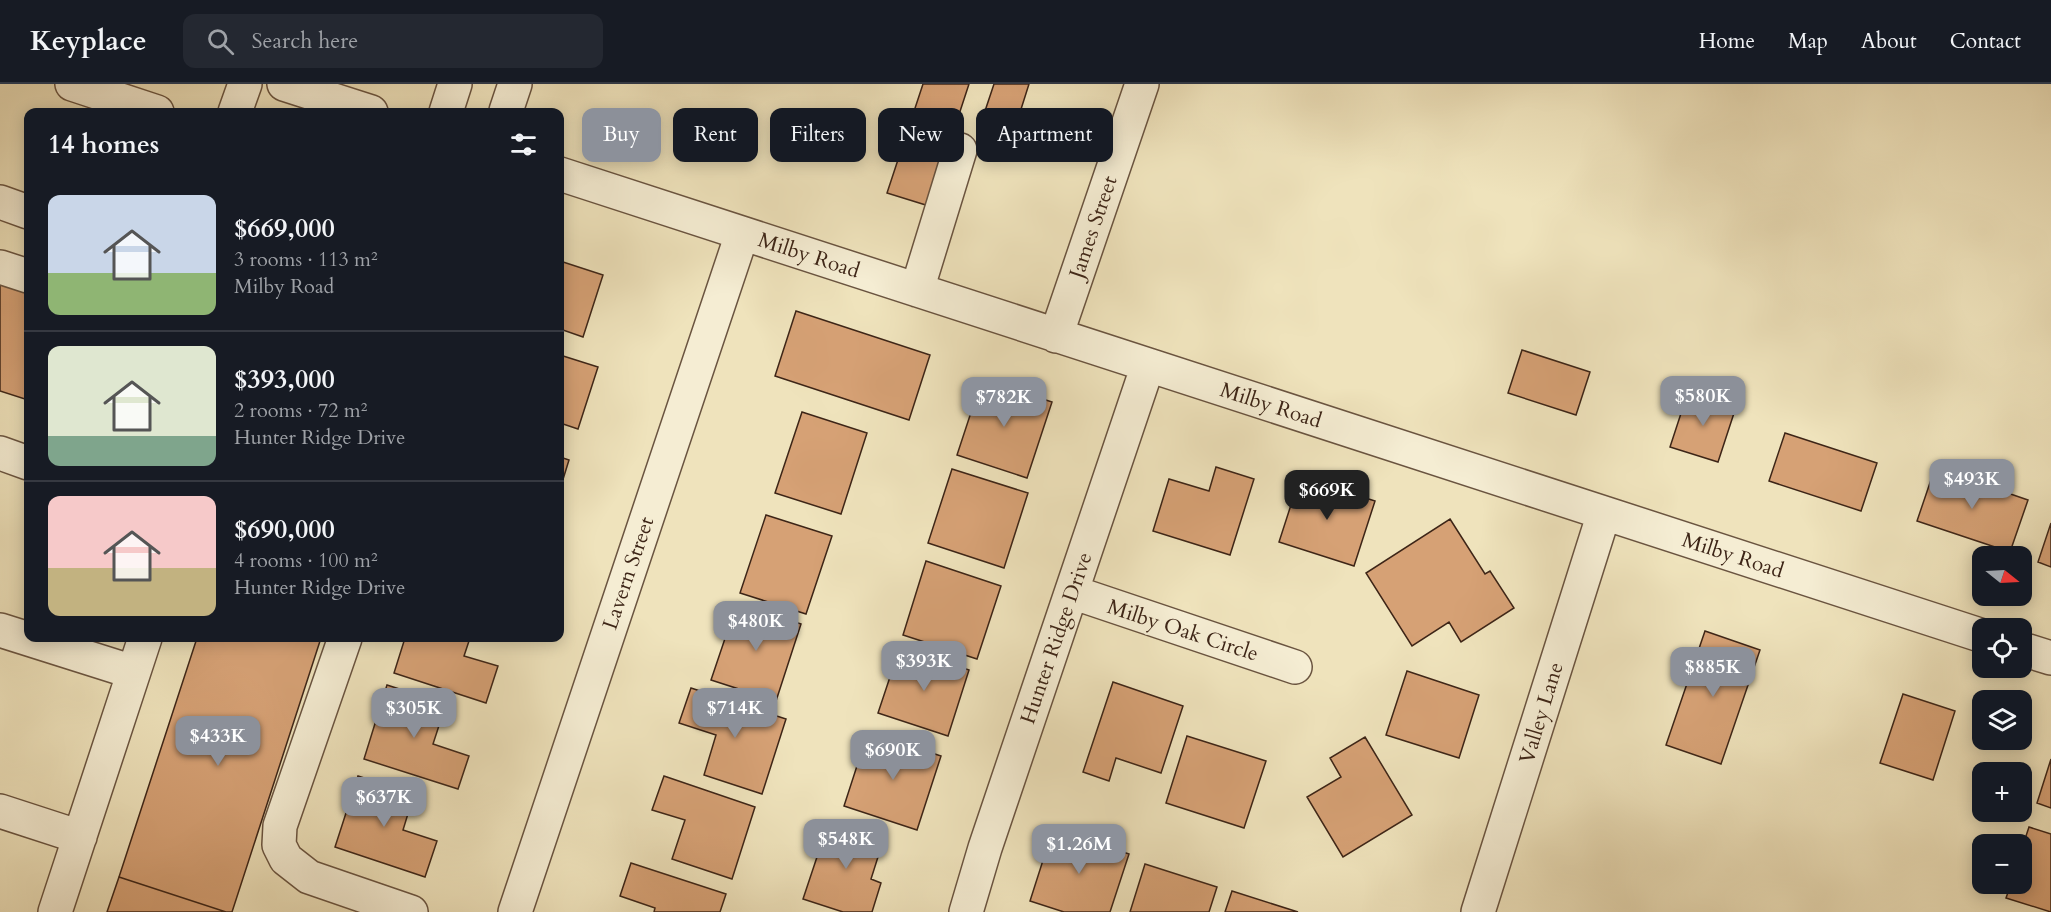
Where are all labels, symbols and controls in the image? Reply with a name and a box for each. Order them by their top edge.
search box [183,14,603,68]
text: Keyplace [30,22,147,60]
icon: search [204,25,237,58]
text: Search here [252,26,358,56]
text: Home [1699,27,1755,56]
text: Map [1788,27,1828,56]
text: About [1861,27,1917,56]
text: Contact [1950,27,2021,56]
chip: Buy [582,108,661,162]
chip: Rent [673,108,758,162]
chip: Filters [770,108,866,162]
chip: New [878,108,964,162]
chip: Apartment [976,108,1113,162]
text: 14 homes [48,127,159,162]
icon: filters [507,128,540,161]
street label: James Street [1061,172,1125,285]
text: $669,000 [234,211,335,246]
icon: home [96,219,168,291]
street label: Milby Road [754,225,863,286]
text: 3 rooms · 113 m² [234,246,378,273]
text: Milby Road [234,273,334,300]
text: $393,000 [234,362,335,397]
icon: home [96,370,168,442]
street label: Milby Road [1216,375,1325,436]
pin: $580K [1661,376,1745,427]
pin: $782K [962,377,1046,428]
text: $580K [1674,382,1732,409]
text: $782K [975,383,1033,410]
text: 2 rooms · 72 m² [234,397,367,424]
text: Hunter Ridge Drive [234,424,405,451]
pin: $493K [1930,459,2014,510]
text: $493K [1943,465,2001,492]
pin: $669K [1285,470,1369,521]
text: $669K [1298,476,1356,503]
text: $690,000 [234,512,335,547]
street label: Lavern Street [596,512,661,634]
icon: home [96,520,168,592]
street label: Milby Road [1678,525,1787,586]
north arrow [1972,546,2032,606]
map controls [1972,546,2032,894]
text: 4 rooms · 100 m² [234,547,378,574]
street label: Hunter Ridge Drive [1013,548,1099,728]
text: Hunter Ridge Drive [234,574,405,601]
street label: Milby Oak Circle [1104,592,1262,669]
pin: $480K [714,601,798,652]
text: $480K [727,607,785,634]
button: locate [1972,618,2032,678]
pin: $393K [882,641,966,692]
text: $393K [895,647,953,674]
pin: $885K [1671,647,1755,698]
text: $885K [1684,653,1742,680]
street label: Valley Lane [1512,659,1571,767]
pin: $305K [372,688,456,739]
pin: $714K [693,688,777,739]
button: layers [1972,690,2032,750]
text: $305K [385,694,443,721]
text: $714K [706,694,764,721]
pin: $433K [176,716,260,767]
text: $433K [189,722,247,749]
pin: $690K [851,730,935,781]
text: $690K [864,736,922,763]
button: + [1972,762,2032,822]
pin: $637K [342,777,426,828]
text: $637K [355,783,413,810]
pin: $548K [804,819,888,870]
pin: $1.26M [1030,824,1128,875]
text: $548K [817,825,875,852]
text: $1.26M [1046,830,1112,857]
button: − [1972,834,2032,894]

